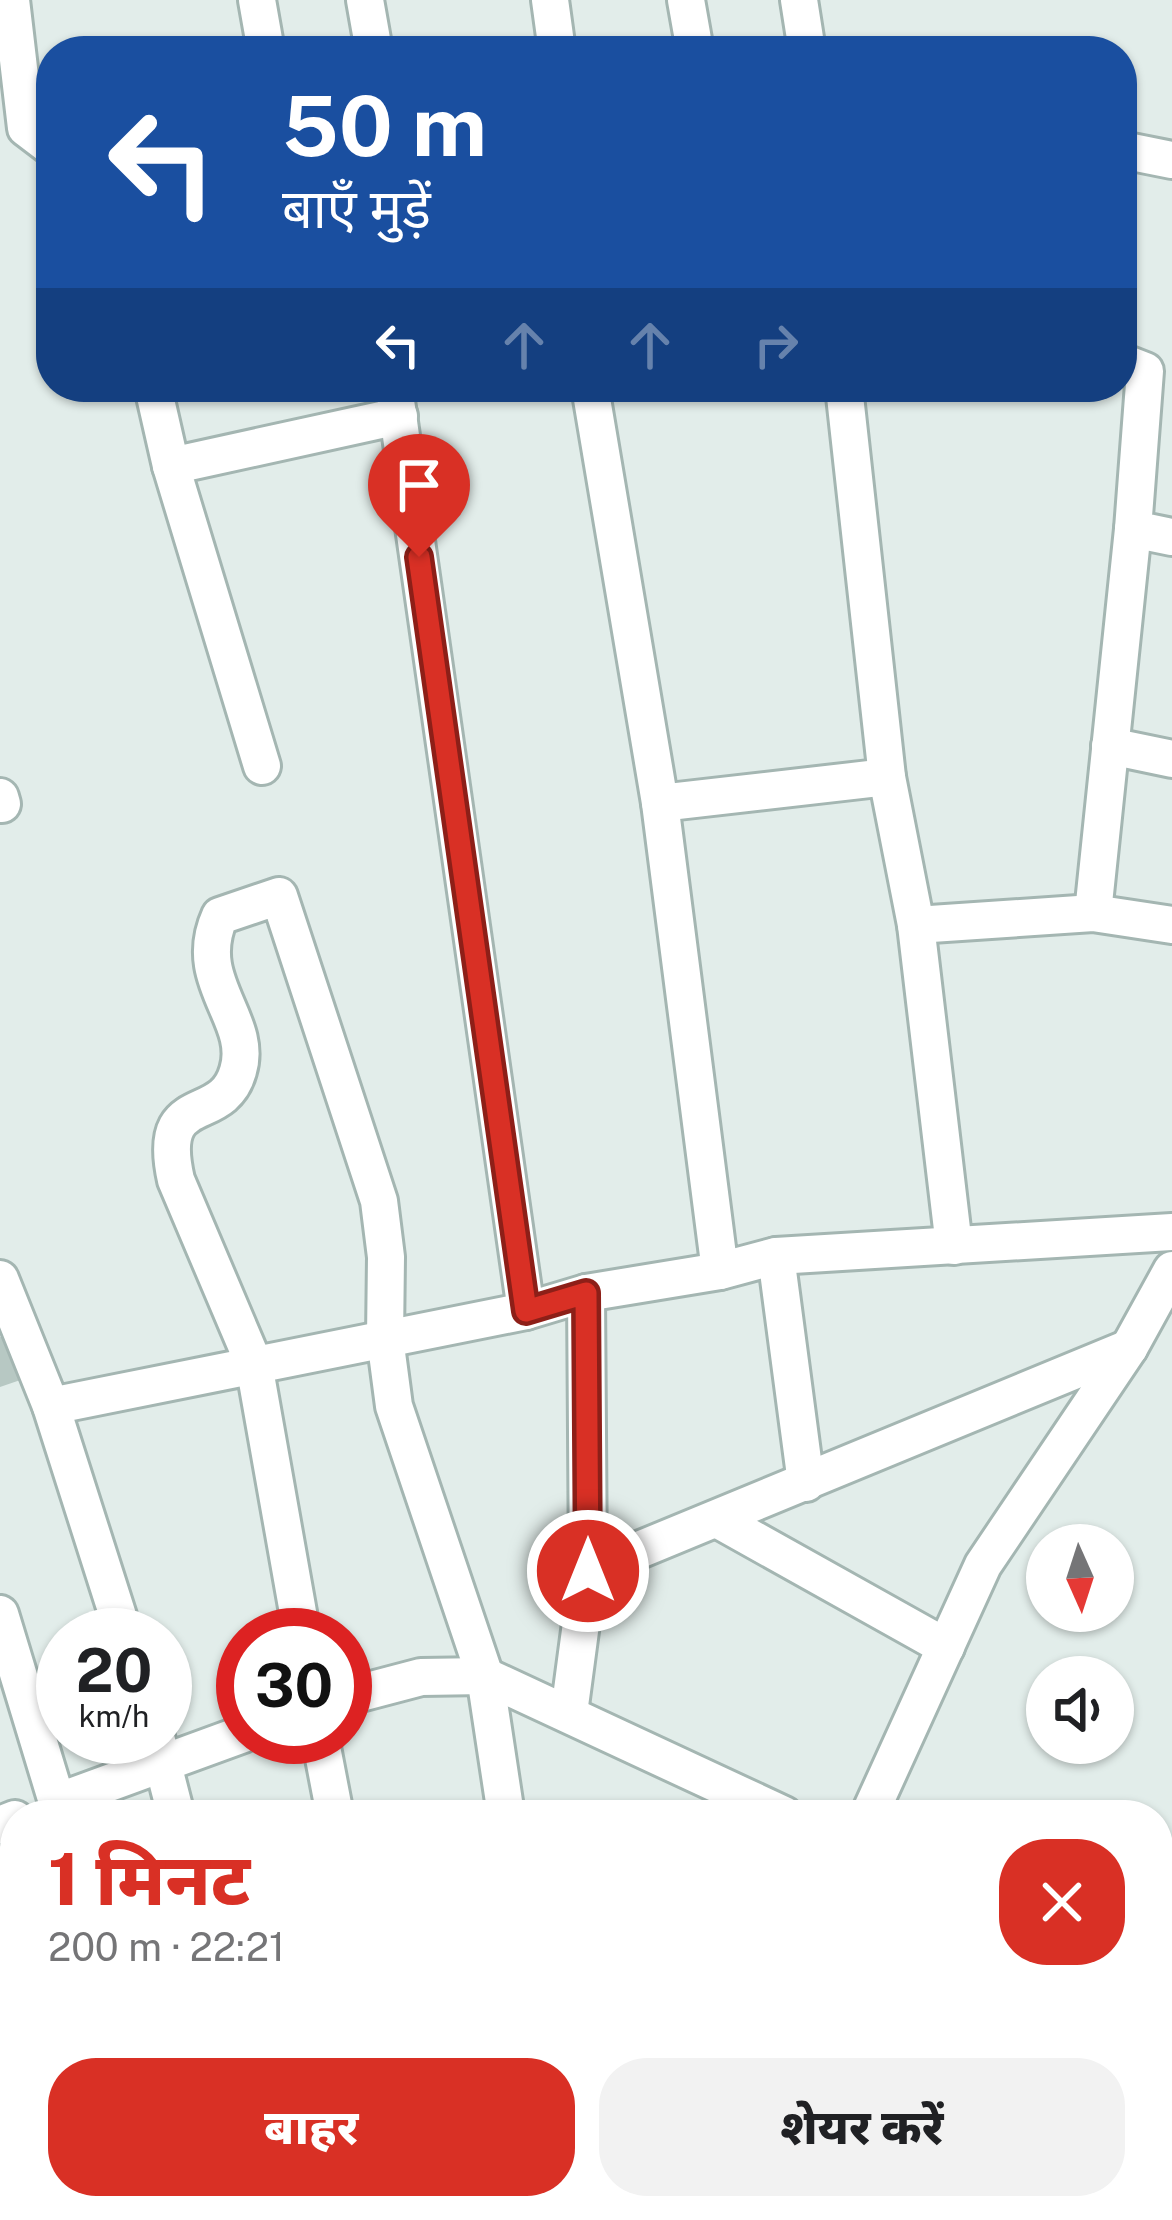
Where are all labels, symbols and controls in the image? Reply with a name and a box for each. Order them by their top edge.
text: 50 m [282,76,487,175]
icon: left [84,84,240,240]
text: बाएँ मुड़ें [282,177,431,240]
icon: left [365,312,431,378]
icon: ahead [491,312,557,378]
icon: ahead [617,312,683,378]
icon: right [743,312,809,378]
pin [368,434,470,557]
icon: arrive [386,452,452,518]
position arrow [525,1508,651,1634]
north arrow [1026,1524,1134,1632]
map controls [1026,1524,1134,1764]
speed limit sign: 30 [216,1608,372,1764]
text: 20 [76,1635,152,1706]
button: sound [1026,1656,1134,1764]
text: km/h [79,1698,149,1734]
text: 1 मिनट [48,1837,250,1921]
button: close [999,1839,1125,1965]
text: 200 m · 22:21 [48,1924,285,1970]
button: बाहर [48,2058,575,2196]
button: शेयर करें [599,2058,1125,2196]

